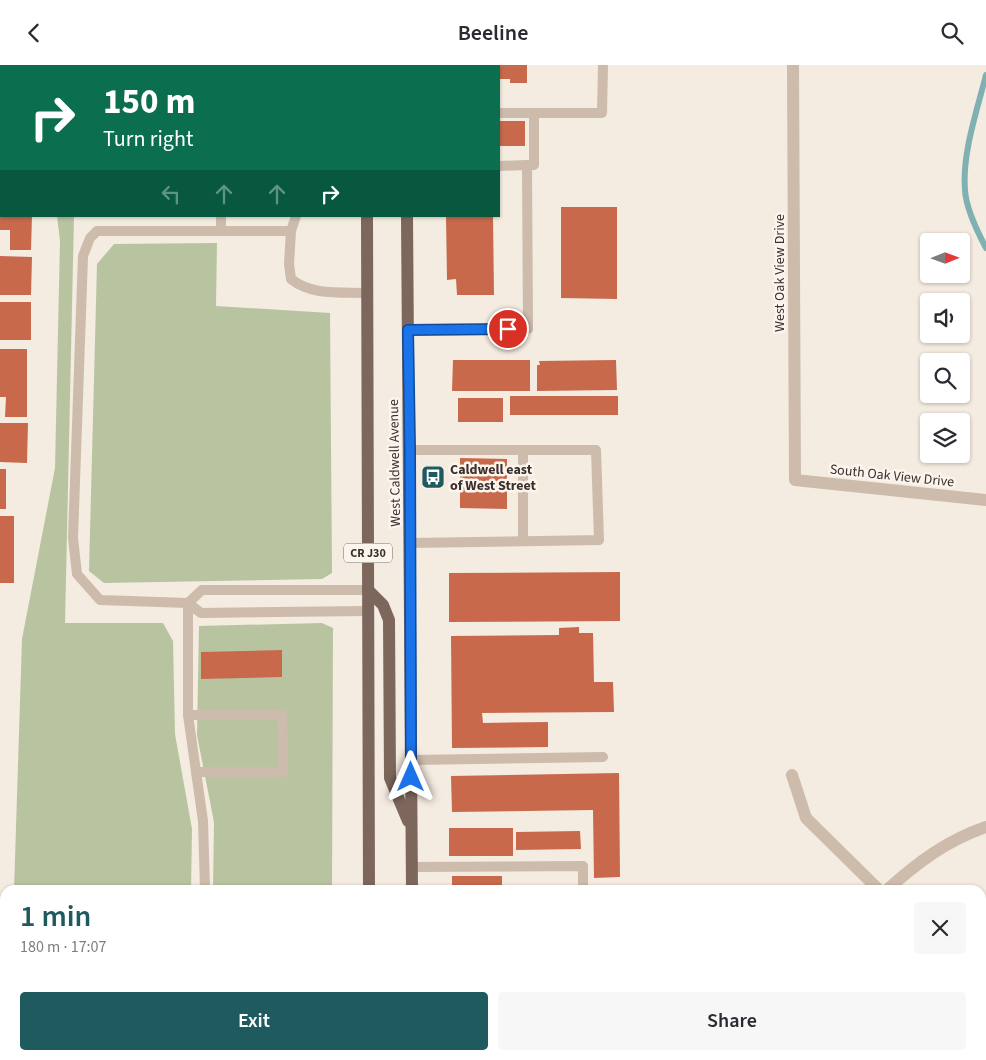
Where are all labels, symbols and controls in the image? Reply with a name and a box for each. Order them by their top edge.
text: Beeline [458,17,528,49]
icon: back [20,19,48,47]
icon: search [938,19,966,47]
text: 150 m [103,77,195,127]
icon: right [20,85,85,150]
text: Turn right [103,123,193,155]
icon: left [157,180,185,208]
icon: ahead [210,180,238,208]
icon: ahead [263,180,291,208]
icon: right [316,180,344,208]
street label: West Oak View Drive [770,214,790,332]
north arrow [920,233,970,283]
map controls [920,233,970,463]
button: sound [920,293,970,343]
pin [487,308,529,350]
icon: arrive [494,315,522,343]
button: search [920,353,970,403]
street label: West Caldwell Avenue [384,399,406,527]
button: layers [920,413,970,463]
place label: Caldwell east of West Street [450,460,537,496]
street label: South Oak View Drive [829,460,955,492]
bus stop icon: Caldwell east of West Street [420,464,446,490]
road number: CR J30 [344,543,392,563]
position arrow [384,750,436,802]
text: 1 min [20,895,91,938]
button: close [914,902,966,954]
text: 180 m · 17:07 [20,936,107,958]
button: Exit [20,992,488,1050]
button: Share [498,992,966,1050]

